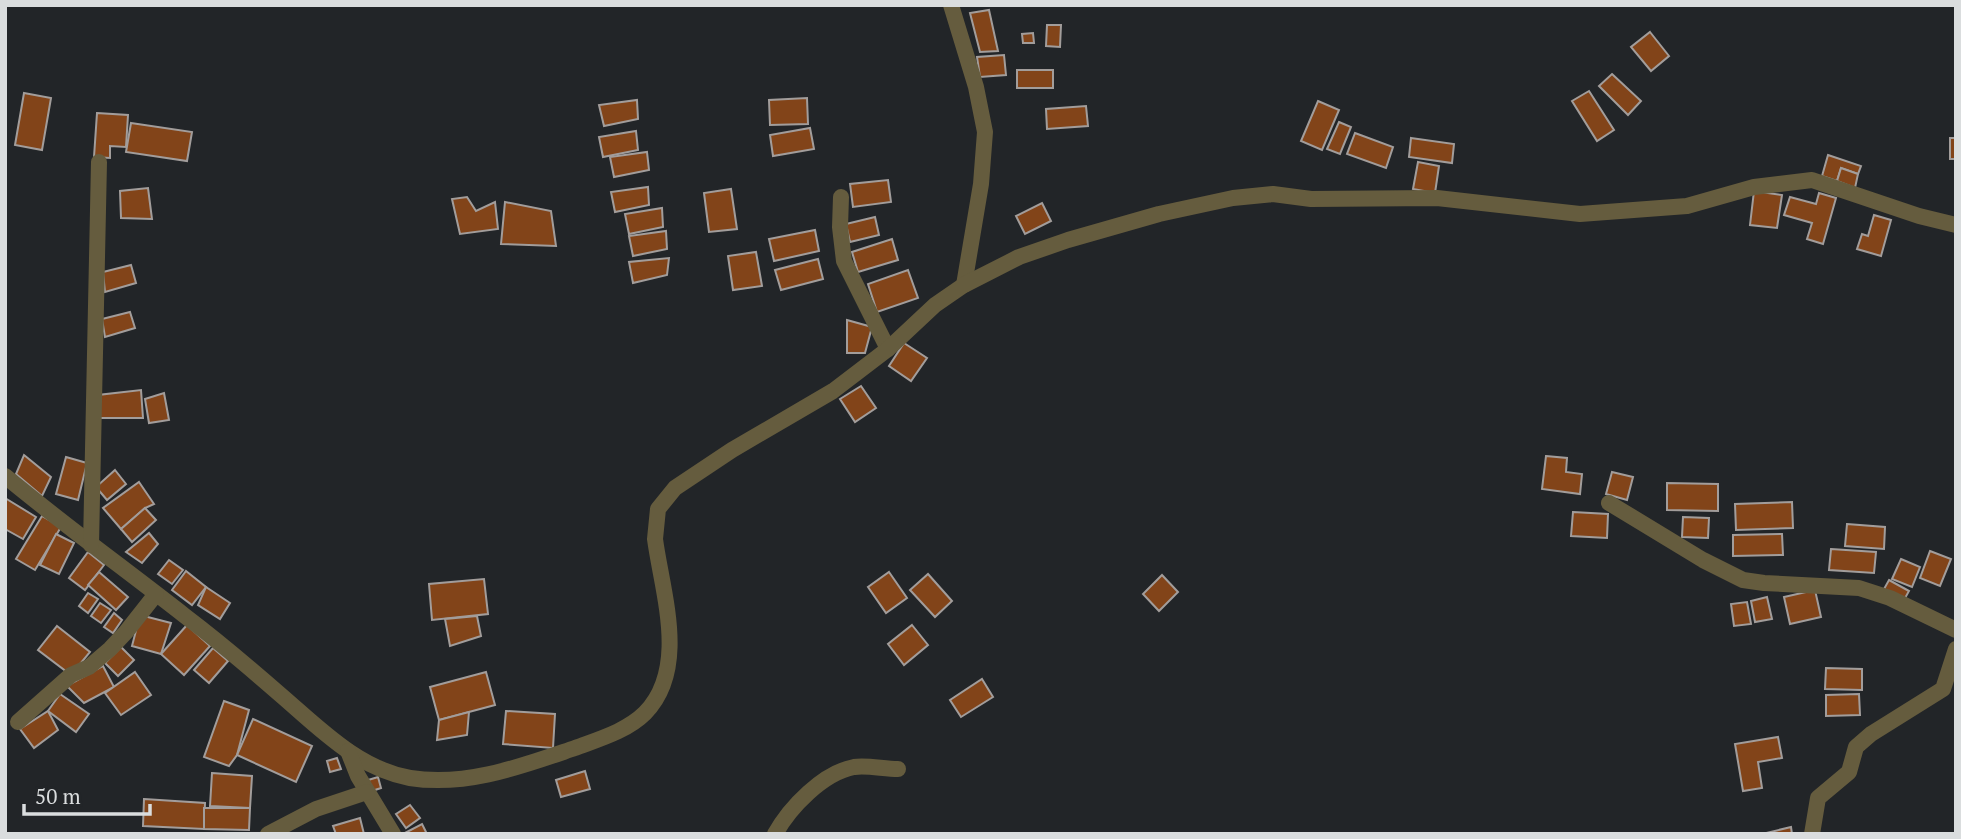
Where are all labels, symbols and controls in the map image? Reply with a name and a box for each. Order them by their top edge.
scale bar [24,772,150,816]
text: 50 m [35,782,81,810]

